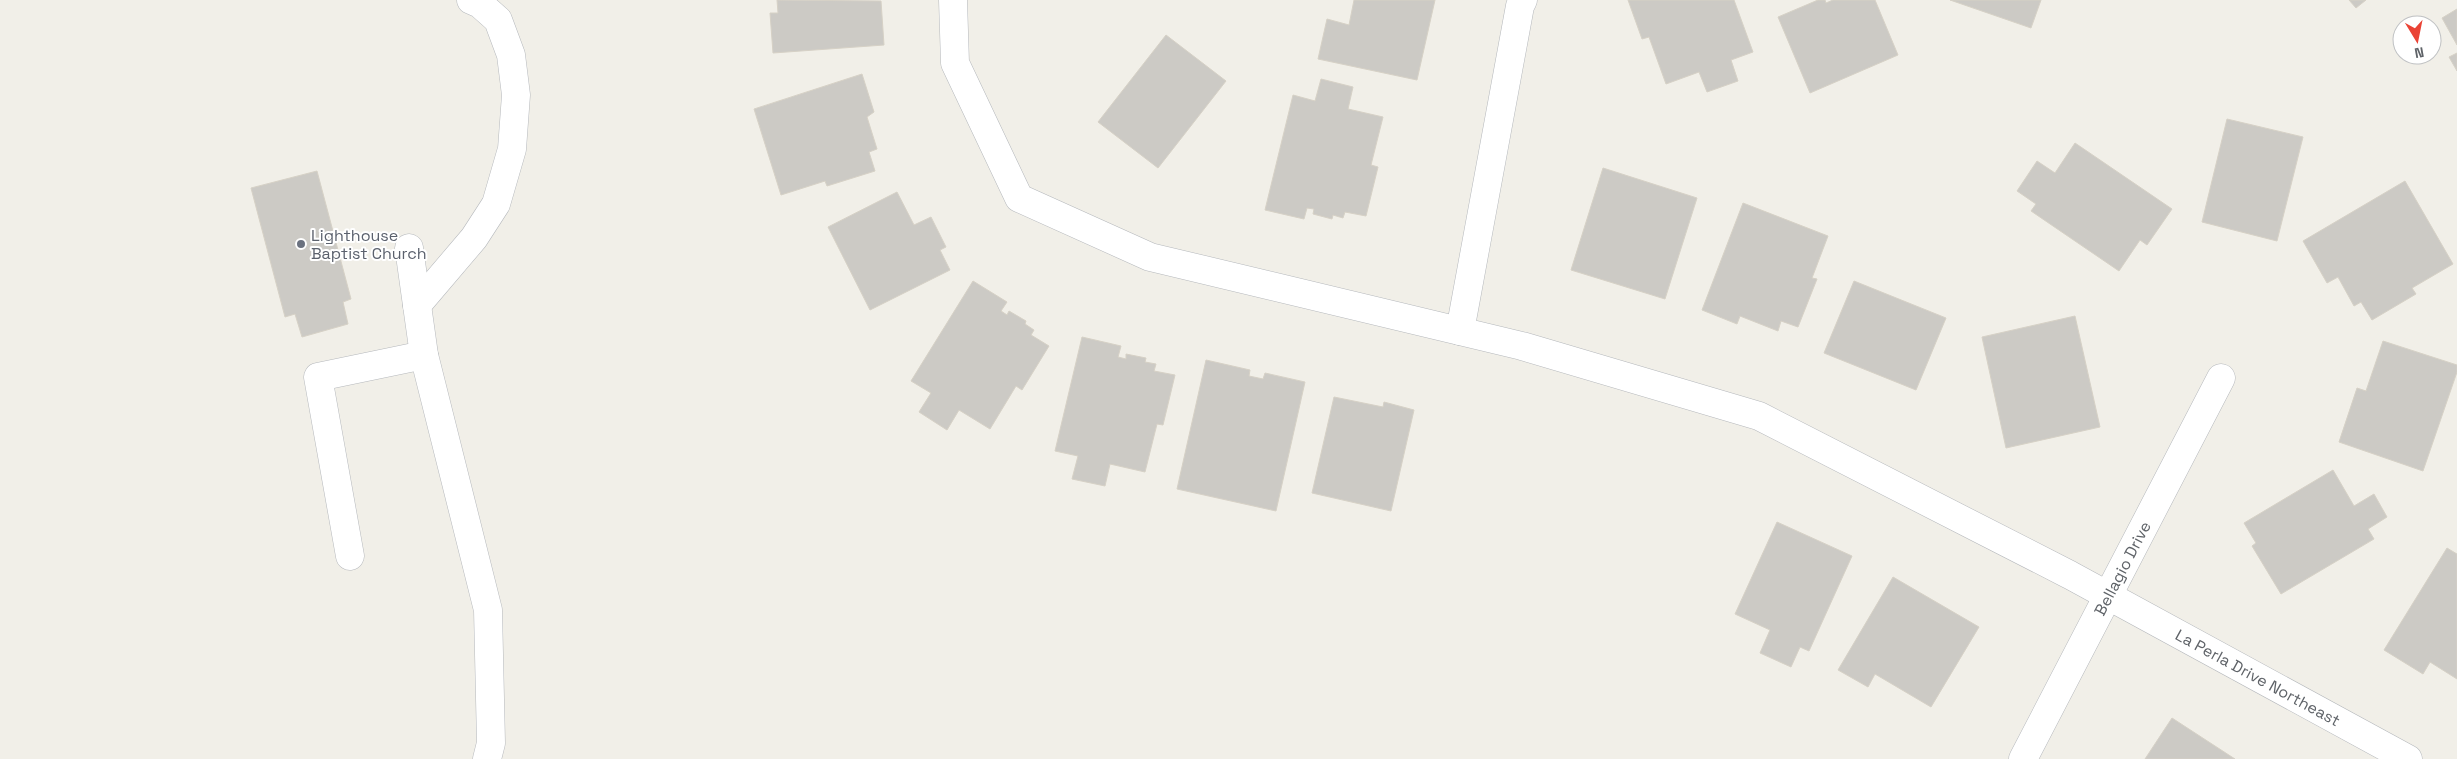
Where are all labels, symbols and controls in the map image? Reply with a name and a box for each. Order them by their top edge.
north arrow [2392,15,2442,65]
text: N [2413,43,2425,62]
place label: Lighthouse Baptist Church [311,225,427,264]
marker: Lighthouse Baptist Church [295,238,307,250]
street label: Bellagio Drive [2089,517,2155,619]
street label: La Perla Drive Northeast [2172,624,2344,731]

